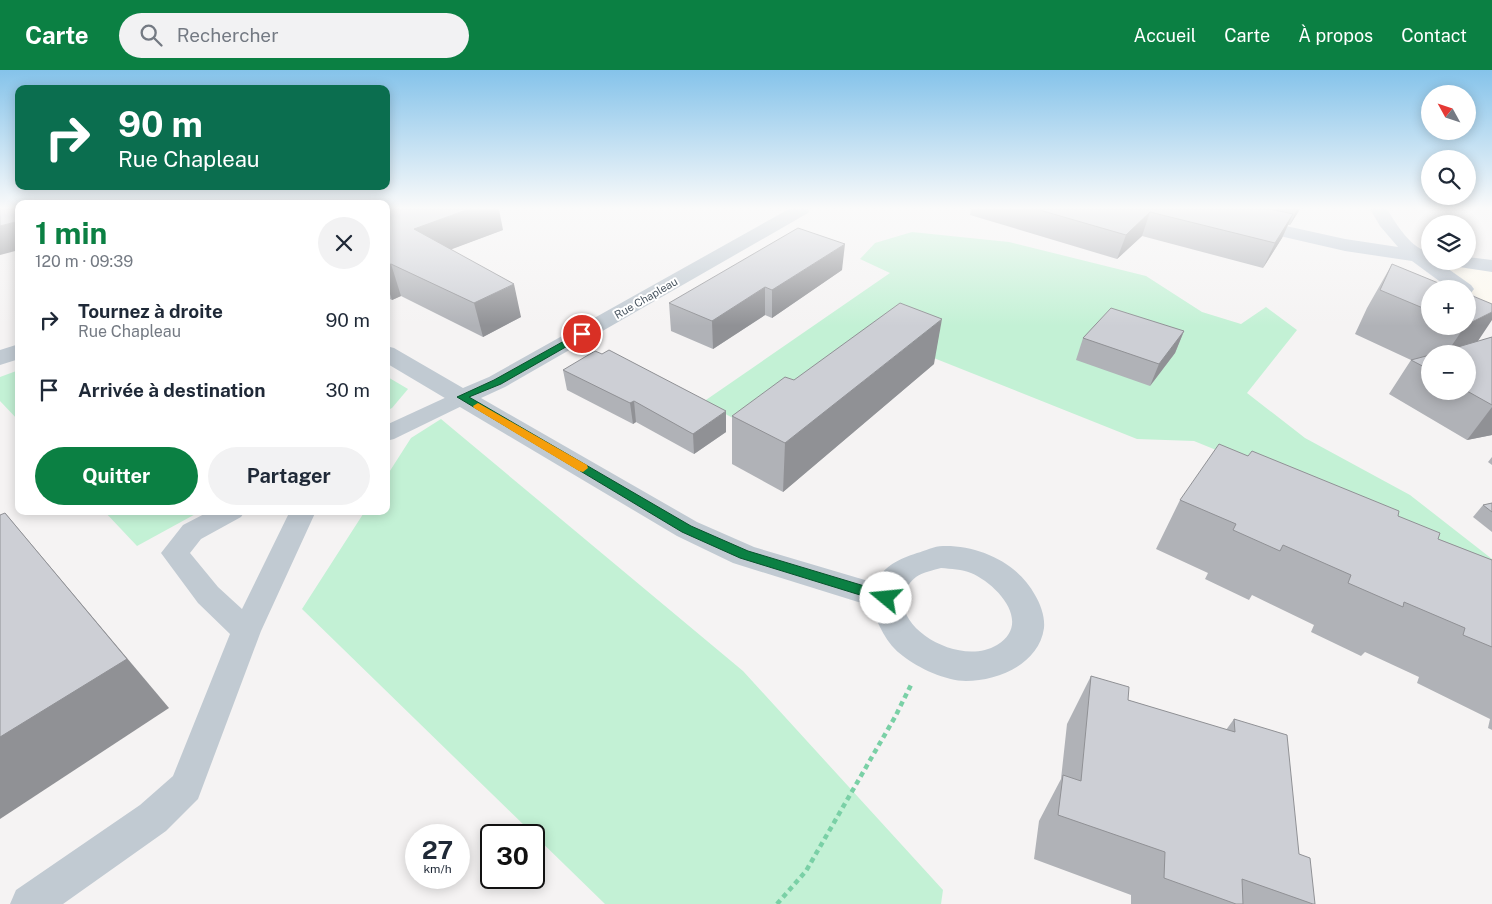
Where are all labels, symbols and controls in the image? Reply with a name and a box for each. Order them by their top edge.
search box [119,13,469,58]
text: Carte [25,21,89,49]
icon: search [137,21,165,49]
text: Rechercher [177,24,279,46]
text: Accueil [1134,25,1196,46]
text: Carte [1224,25,1270,46]
text: À propos [1298,25,1373,46]
text: Contact [1401,25,1467,46]
north arrow [1421,85,1476,140]
map controls [1421,85,1476,400]
text: 90 m [118,104,203,145]
icon: right [35,105,100,170]
text: Rue Chapleau [118,146,260,172]
button: search [1421,150,1476,205]
text: 1 min [35,215,107,251]
button: layers [1421,215,1476,270]
button: close [318,217,370,269]
text: 120 m · 09:39 [35,252,133,271]
street label: Rue Chapleau [612,275,680,321]
button: + [1421,280,1476,335]
text: Tournez à droite [78,300,223,322]
icon: right [35,306,63,334]
text: 90 m [326,309,370,331]
pin [561,313,603,355]
icon: arrive [568,320,596,348]
text: Rue Chapleau [78,322,181,341]
button: − [1421,345,1476,400]
icon: arrive [35,376,63,404]
text: Arrivée à destination [78,379,266,401]
text: 30 m [325,379,370,401]
button: Quitter [35,447,198,505]
button: Partager [208,447,370,505]
position arrow [859,571,911,623]
speed limit sign: 30 [480,824,545,889]
text: 27 [422,835,453,865]
text: km/h [423,862,452,876]

